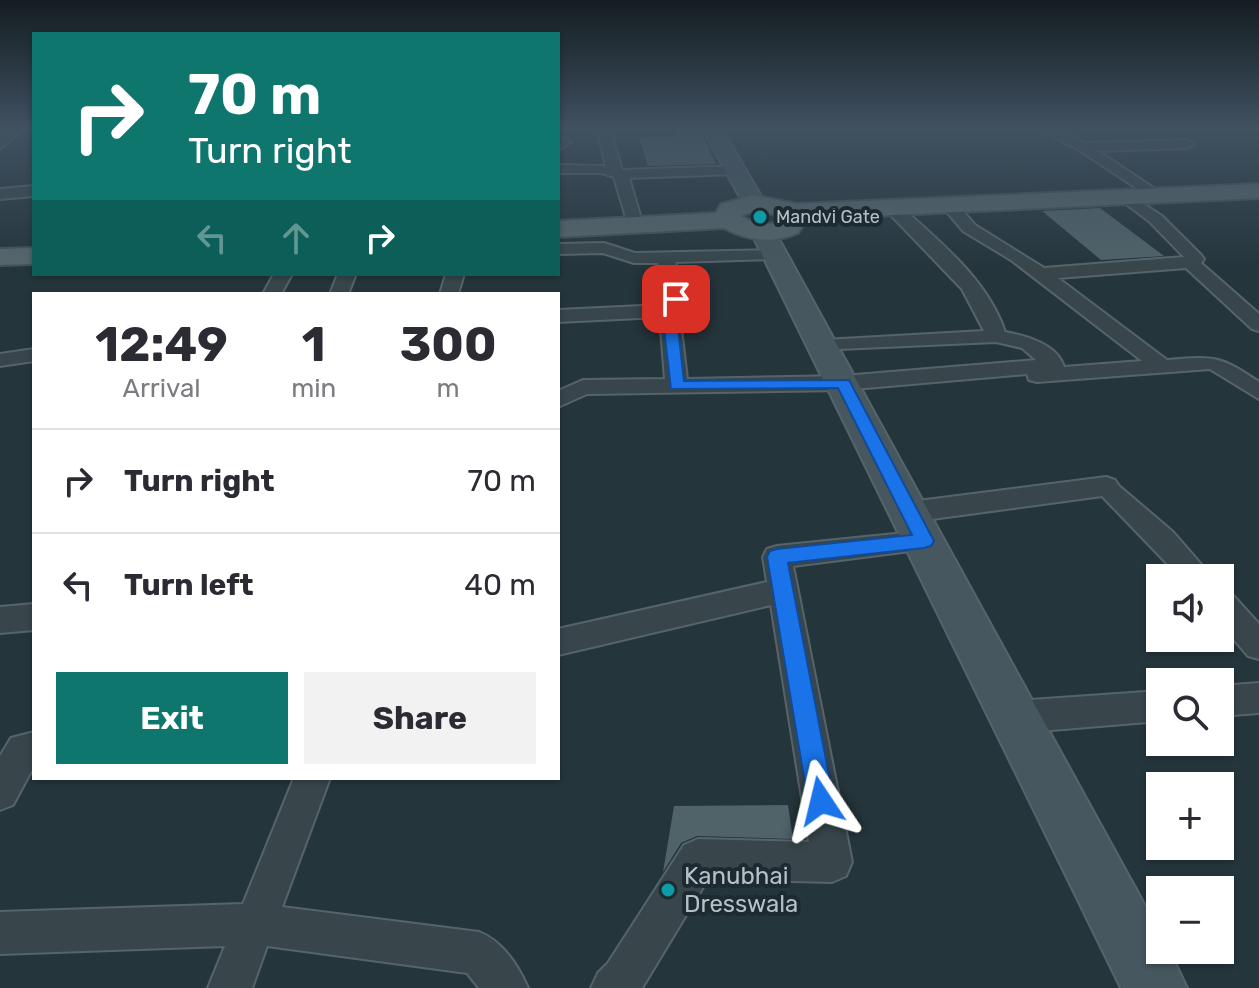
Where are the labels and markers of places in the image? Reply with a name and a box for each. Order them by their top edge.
place label: Mandvi Gate [776,206,880,228]
marker: Mandvi Gate [751,208,769,226]
pin [642,265,710,333]
place label: Kanubhai Dresswala [684,862,798,918]
marker: Kanubhai Dresswala [659,881,677,899]

